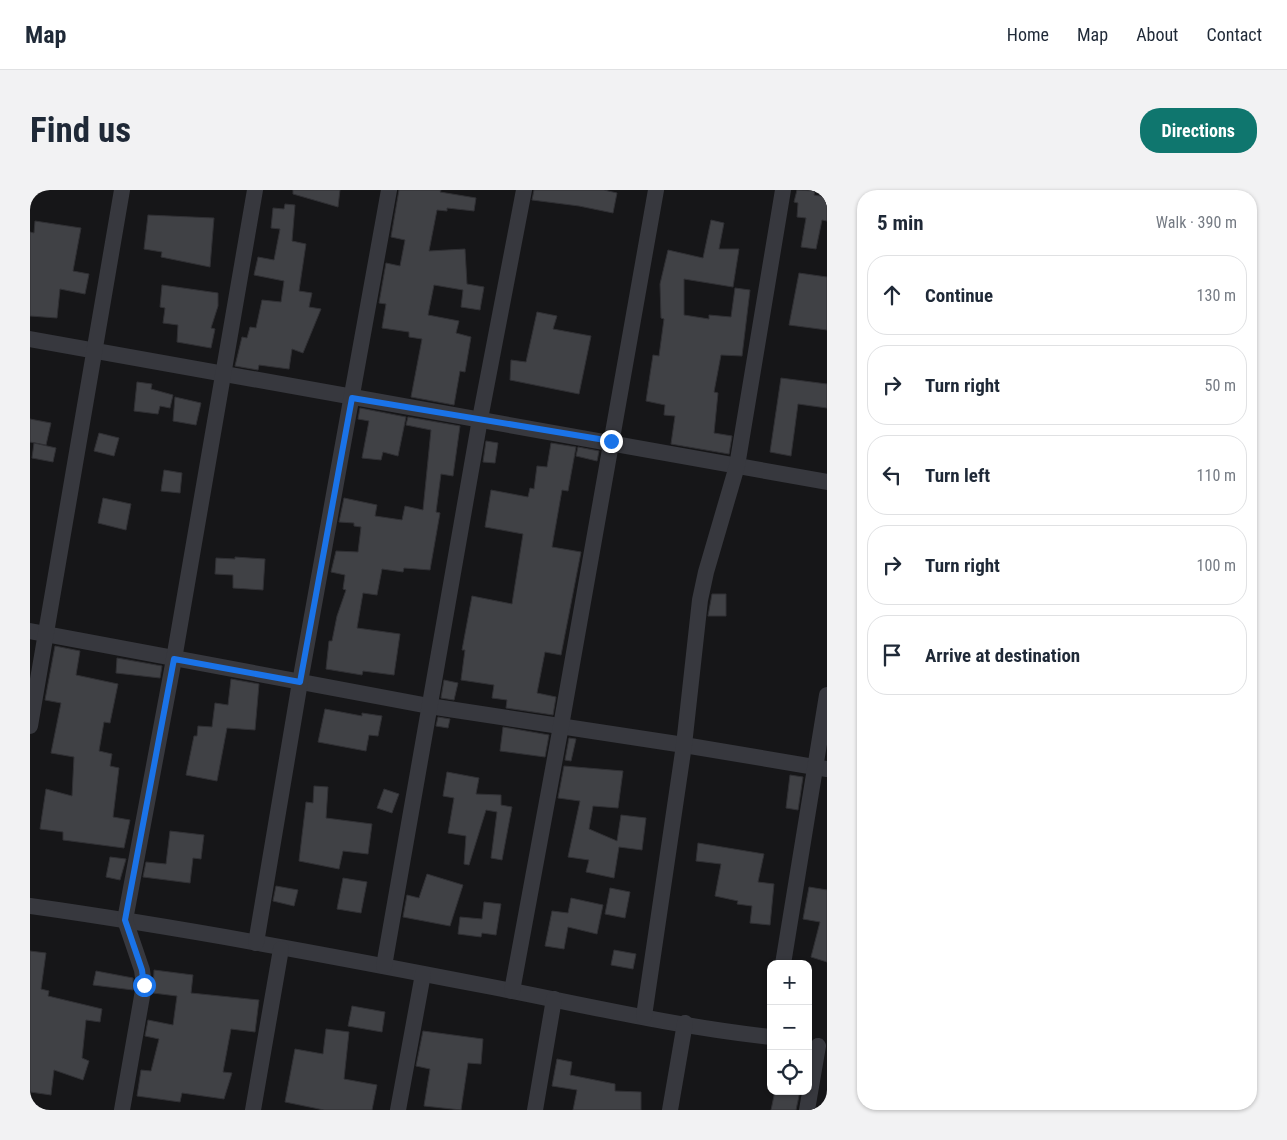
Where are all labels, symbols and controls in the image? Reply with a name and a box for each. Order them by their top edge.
text: Map [25,21,66,49]
text: Home [1007,24,1049,45]
text: Map [1077,24,1108,45]
text: About [1136,24,1178,45]
text: Contact [1206,24,1262,45]
button: Directions [1140,108,1257,153]
text: Find us [30,110,131,151]
text: 5 min [877,211,924,235]
text: Walk · 390 m [1156,213,1237,232]
icon: ahead [878,281,906,309]
text: Continue [925,284,993,307]
text: 130 m [1197,286,1236,305]
icon: right [878,371,906,399]
text: Turn right [925,374,1000,397]
text: 50 m [1204,376,1236,395]
route end [600,430,623,453]
icon: left [878,461,906,489]
text: Turn left [925,464,990,487]
text: 110 m [1197,466,1236,485]
icon: right [878,551,906,579]
text: Turn right [925,554,1000,577]
text: 100 m [1197,556,1236,575]
icon: arrive [878,641,906,669]
text: Arrive at destination [925,644,1080,667]
map controls [767,960,812,1095]
button: + [767,960,812,1005]
route start [133,974,156,997]
button: − [767,1005,812,1050]
button: locate [767,1050,812,1095]

